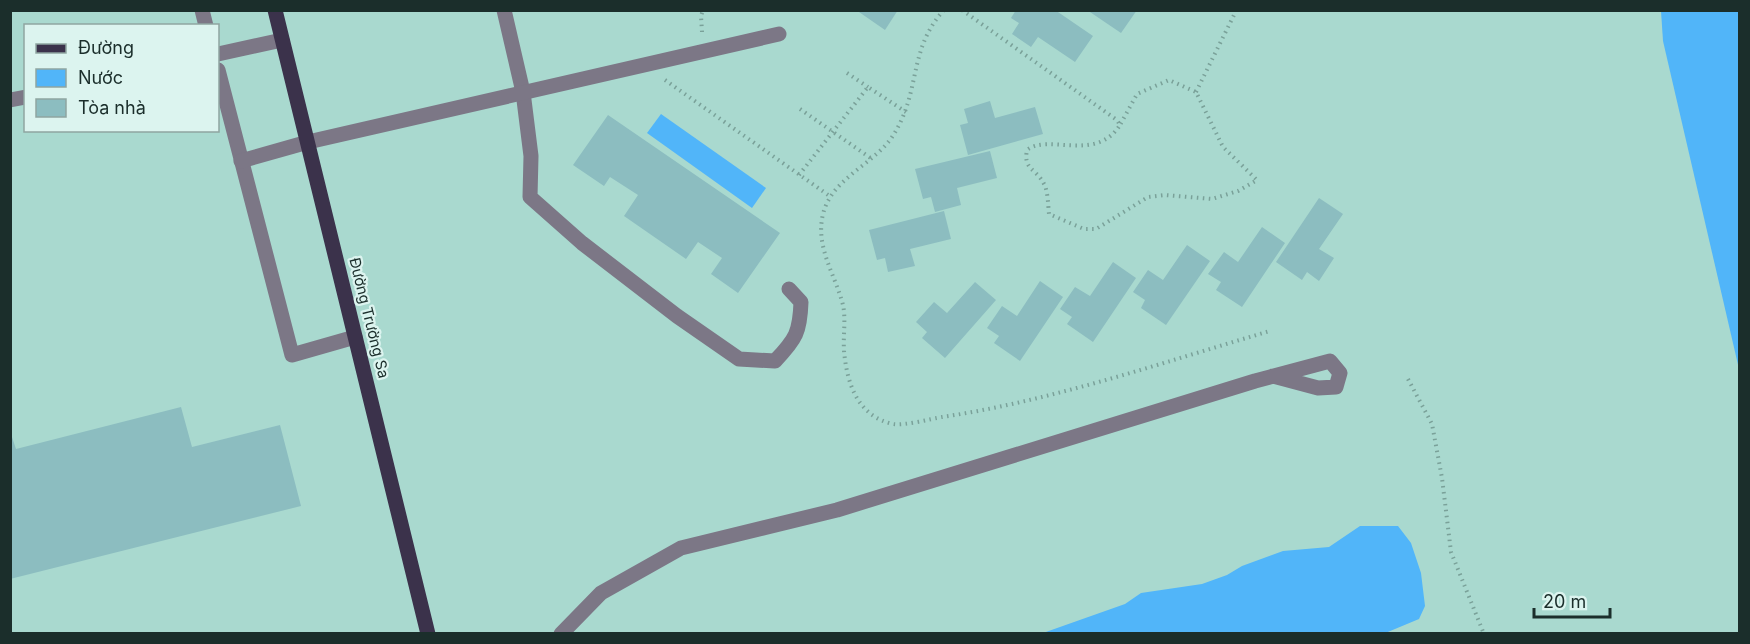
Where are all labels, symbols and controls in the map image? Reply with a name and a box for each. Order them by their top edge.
legend [24,24,219,132]
text: Đường [78,37,134,58]
text: Nước [78,67,123,88]
text: Tòa nhà [78,97,146,118]
street label: Đường Trường Sa [345,256,394,380]
scale bar [1534,581,1610,619]
text: 20 m [1543,591,1586,612]

